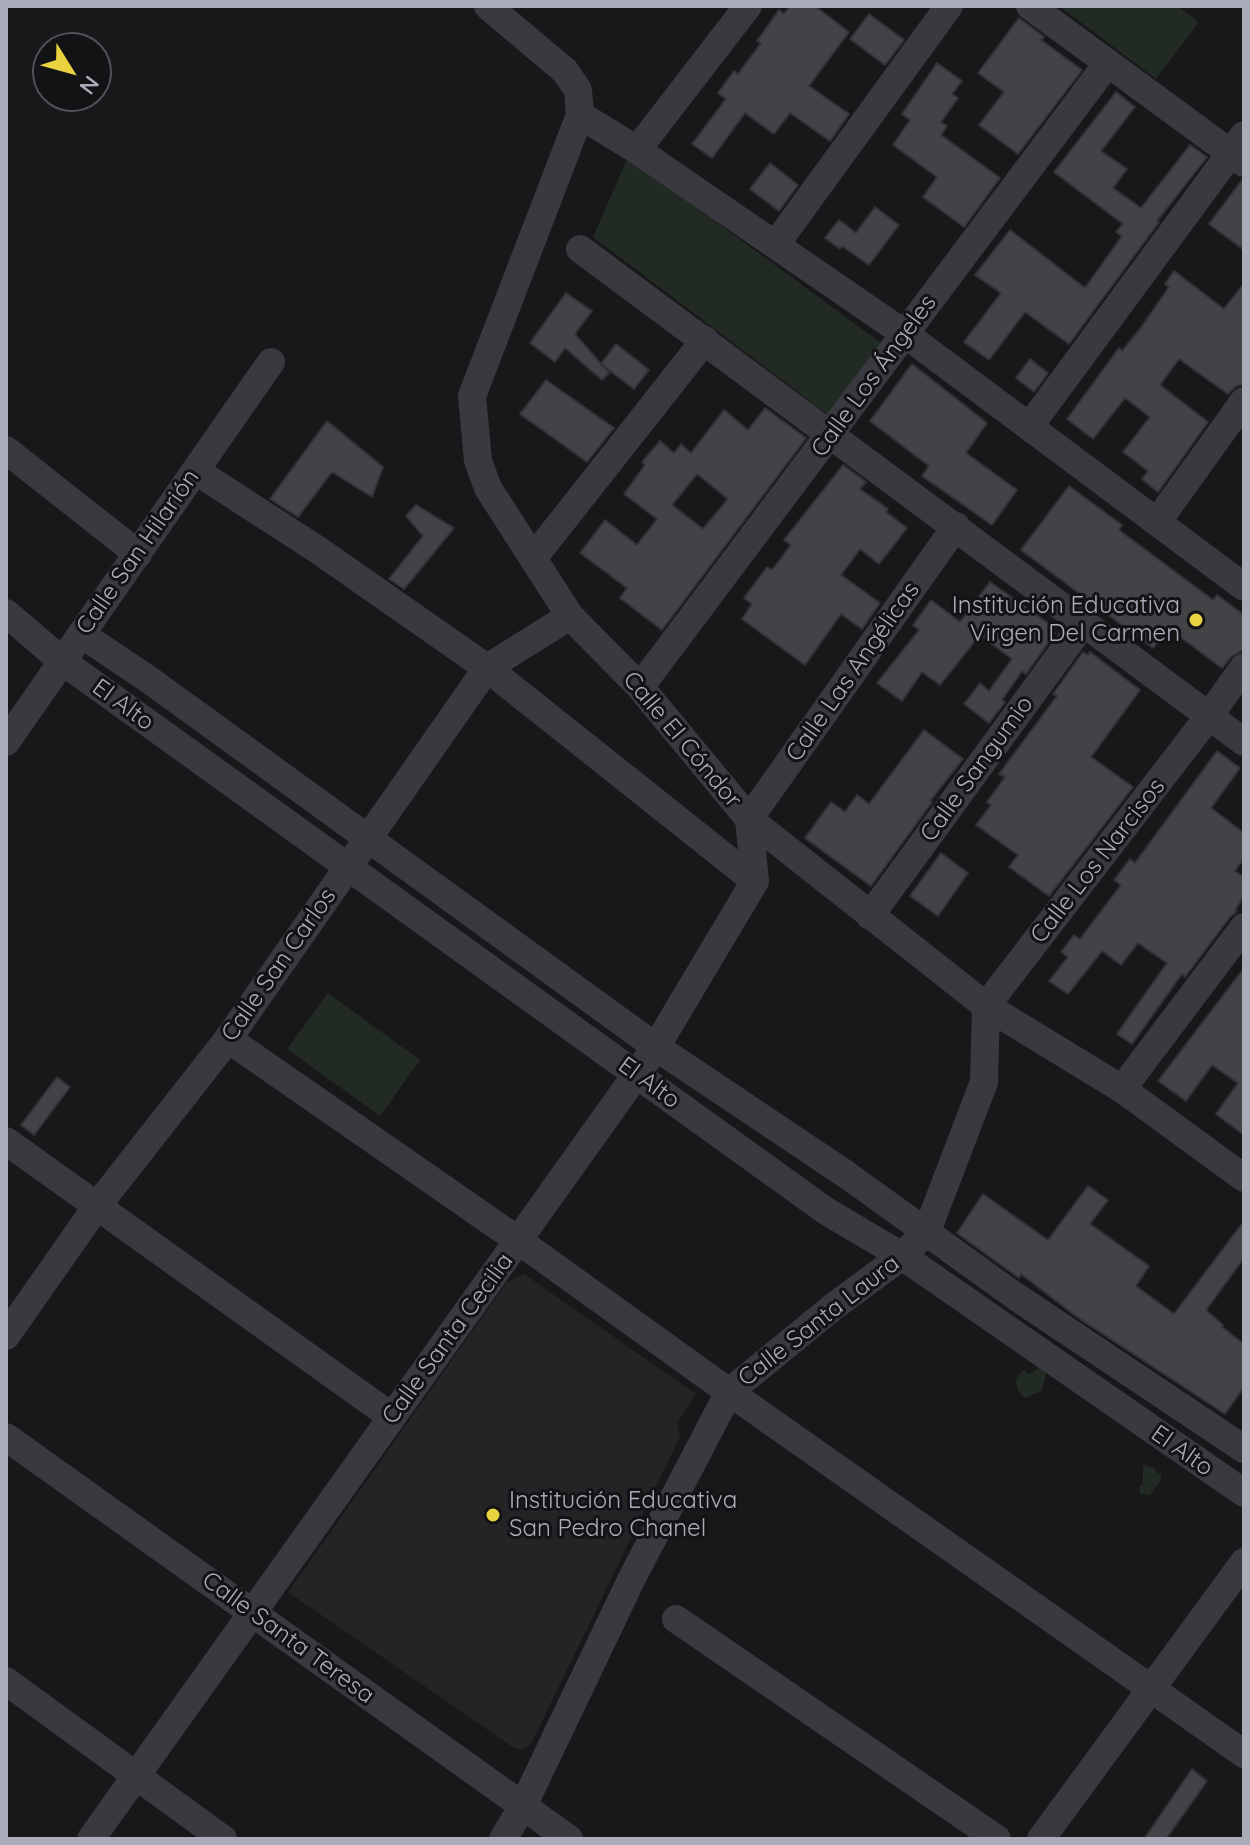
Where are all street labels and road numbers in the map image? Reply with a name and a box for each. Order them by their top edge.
street label: Calle Los Ángeles [805,289,943,463]
street label: Calle San Hilarión [70,464,206,640]
street label: Calle Las Angélicas [780,577,926,767]
street label: Calle El Cóndor [617,666,747,814]
street label: El Alto [87,673,159,737]
street label: Calle Sangumio [915,691,1039,847]
street label: Calle Los Narcisos [1025,773,1171,949]
street label: Calle San Carlos [216,883,342,1047]
street label: El Alto [613,1051,685,1115]
street label: Calle Santa Cecilia [376,1248,520,1430]
street label: Calle Santa Laura [733,1249,905,1393]
street label: El Alto [1145,1419,1219,1483]
street label: Calle Santa Teresa [196,1566,380,1710]

